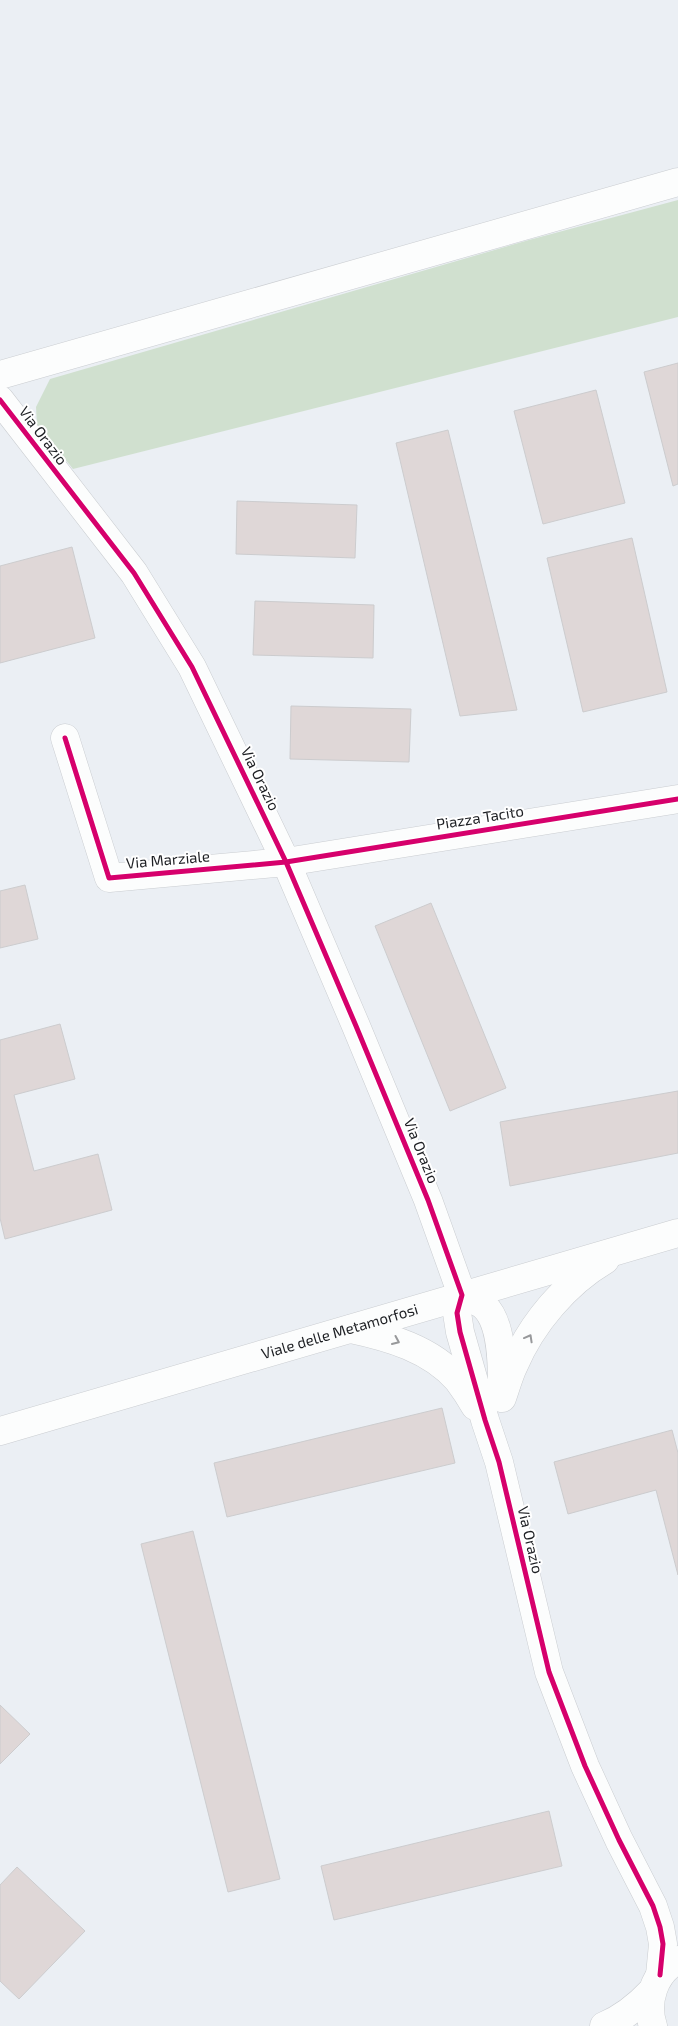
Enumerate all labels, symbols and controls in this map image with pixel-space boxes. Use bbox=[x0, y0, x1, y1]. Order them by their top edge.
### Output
street label: Via Orazio bbox=[16, 403, 72, 468]
street label: Via Orazio bbox=[238, 744, 284, 813]
street label: Piazza Tacito bbox=[435, 801, 525, 833]
street label: Via Marziale bbox=[125, 846, 211, 872]
street label: Via Orazio bbox=[401, 1115, 443, 1186]
street label: Viale delle Metamorfosi bbox=[259, 1299, 420, 1362]
one-way arrow bbox=[391, 1334, 400, 1345]
one-way arrow bbox=[523, 1334, 533, 1343]
street label: Via Orazio bbox=[514, 1504, 547, 1575]

